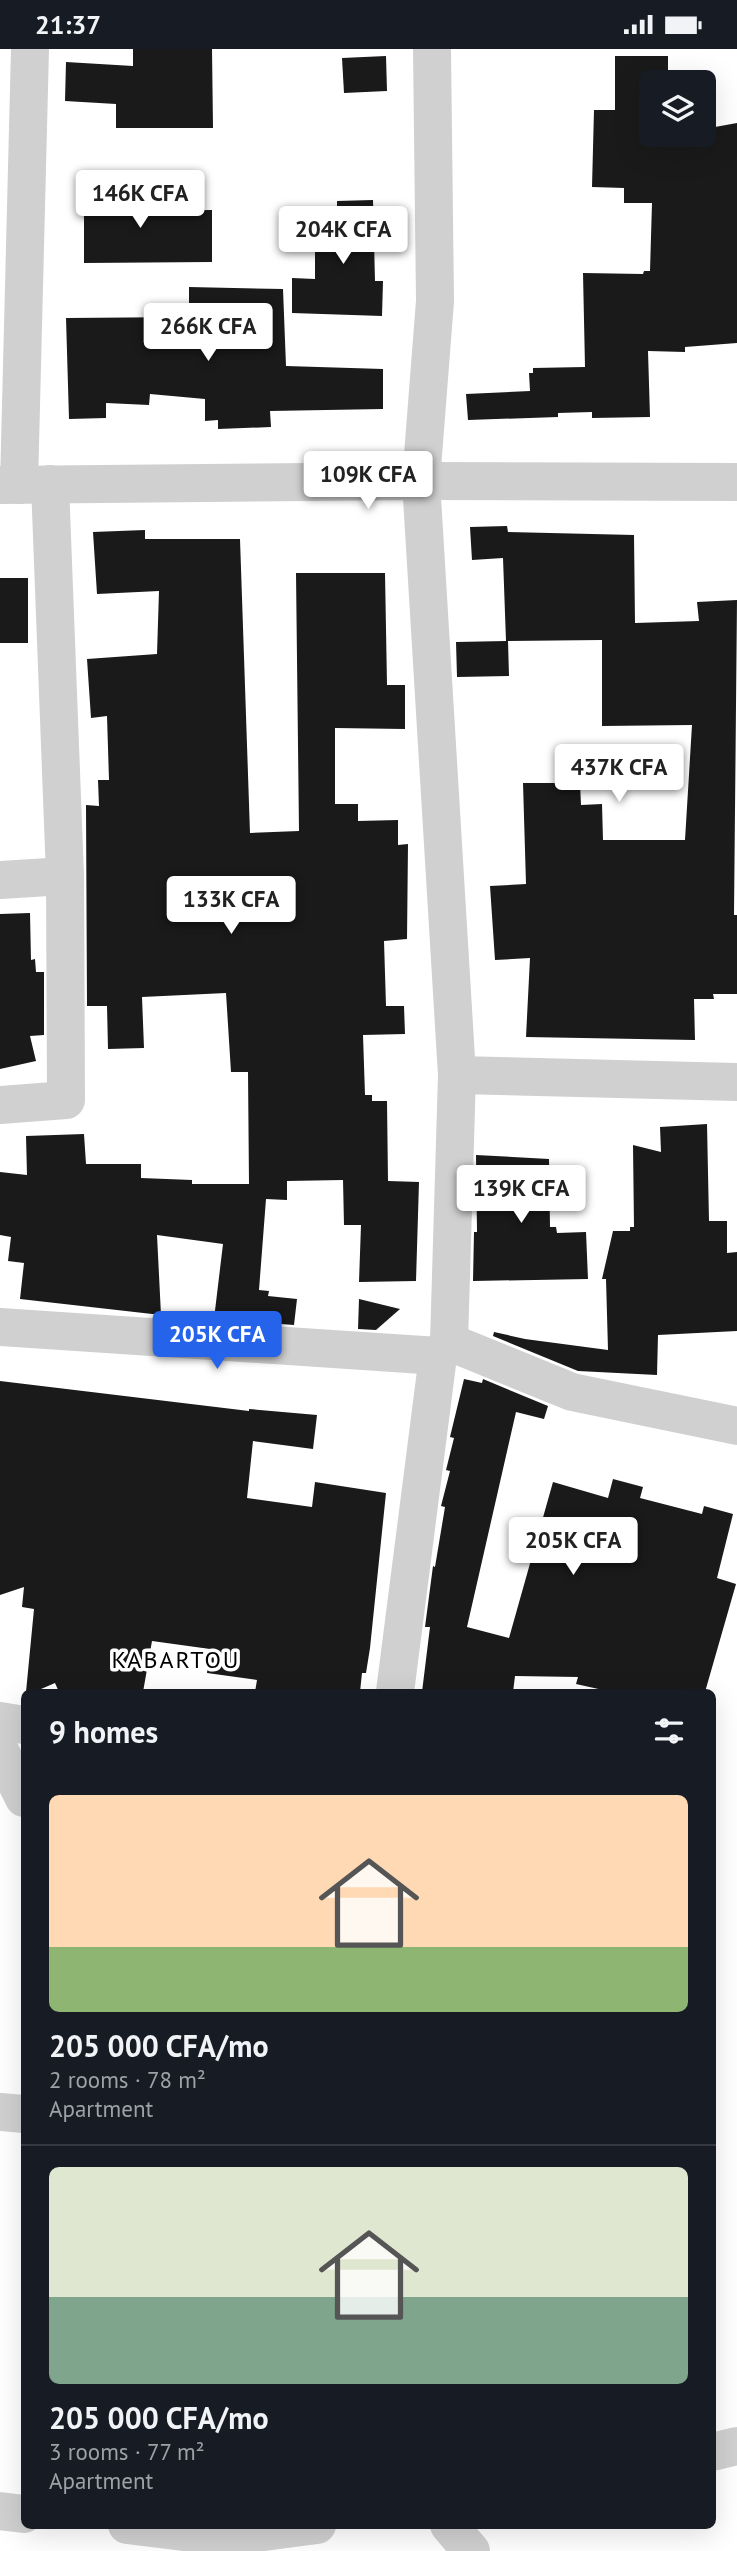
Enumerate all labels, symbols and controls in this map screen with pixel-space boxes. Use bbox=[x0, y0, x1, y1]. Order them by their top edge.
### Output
text: 21:37 bbox=[35, 8, 101, 41]
map controls bbox=[639, 70, 716, 147]
button: layers bbox=[639, 70, 716, 147]
pin: 146K CFA bbox=[68, 171, 212, 230]
text: 146K CFA bbox=[92, 178, 188, 207]
pin: 204K CFA bbox=[271, 207, 415, 266]
text: 204K CFA bbox=[295, 214, 391, 243]
pin: 266K CFA bbox=[136, 303, 280, 363]
text: 266K CFA bbox=[160, 311, 256, 340]
pin: 109K CFA bbox=[296, 451, 440, 511]
text: 109K CFA bbox=[320, 459, 416, 488]
pin: 437K CFA bbox=[547, 745, 691, 804]
text: 437K CFA bbox=[571, 752, 667, 781]
pin: 133K CFA bbox=[159, 877, 303, 936]
text: 133K CFA bbox=[183, 884, 279, 913]
pin: 139K CFA bbox=[449, 1165, 593, 1225]
text: 139K CFA bbox=[473, 1173, 569, 1202]
pin: 205K CFA bbox=[145, 1311, 289, 1371]
text: 205K CFA bbox=[169, 1319, 265, 1348]
pin: 205K CFA bbox=[501, 1517, 645, 1577]
text: 205K CFA bbox=[525, 1525, 621, 1554]
district label: KABARTOU bbox=[111, 1644, 241, 1675]
text: 9 homes bbox=[49, 1712, 158, 1751]
icon: filters bbox=[650, 1712, 688, 1750]
icon: home bbox=[306, 1840, 432, 1966]
text: 205 000 CFA/mo bbox=[49, 2026, 269, 2065]
text: 2 rooms · 78 m² bbox=[49, 2065, 206, 2094]
text: Apartment bbox=[49, 2094, 153, 2123]
icon: home bbox=[306, 2212, 432, 2338]
text: 205 000 CFA/mo bbox=[49, 2398, 269, 2437]
text: 3 rooms · 77 m² bbox=[49, 2437, 205, 2466]
text: Apartment bbox=[49, 2466, 153, 2495]

